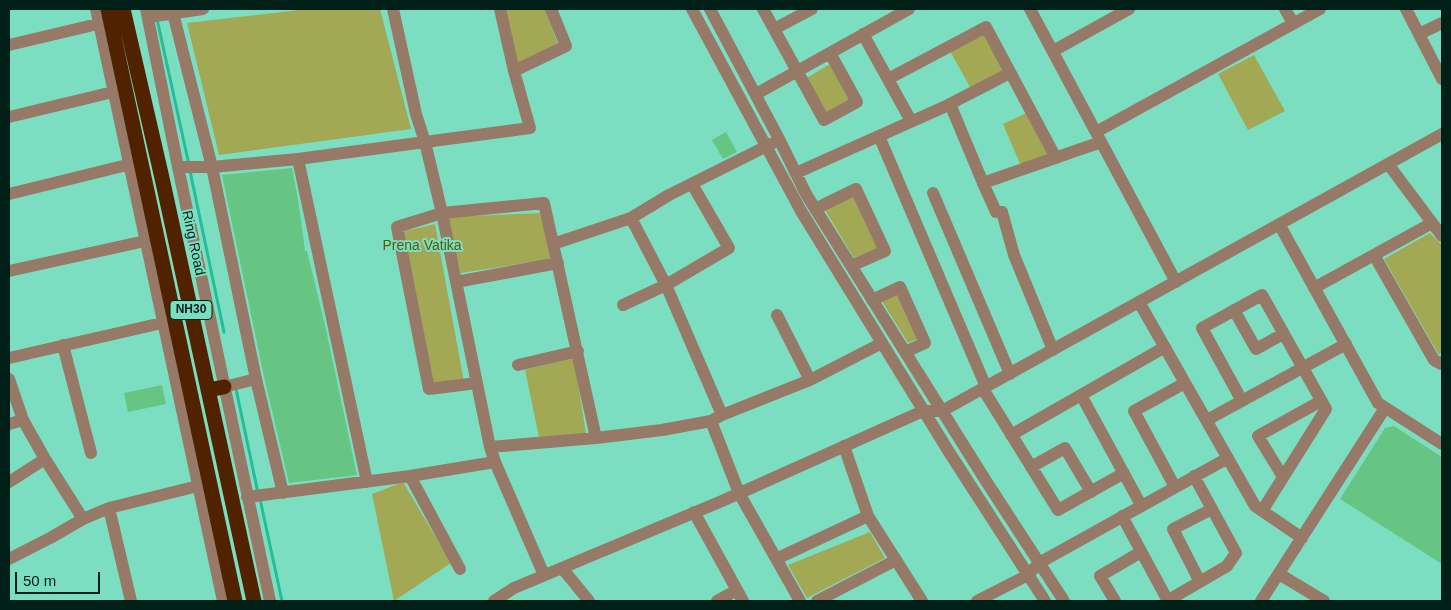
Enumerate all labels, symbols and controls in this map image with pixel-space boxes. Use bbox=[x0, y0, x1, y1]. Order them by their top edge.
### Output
street label: Ring Road bbox=[178, 209, 208, 277]
park label: Prena Vatika bbox=[382, 238, 462, 254]
road number: NH30 bbox=[170, 300, 212, 320]
scale bar bbox=[18, 562, 102, 594]
text: 50 m bbox=[23, 572, 56, 589]

